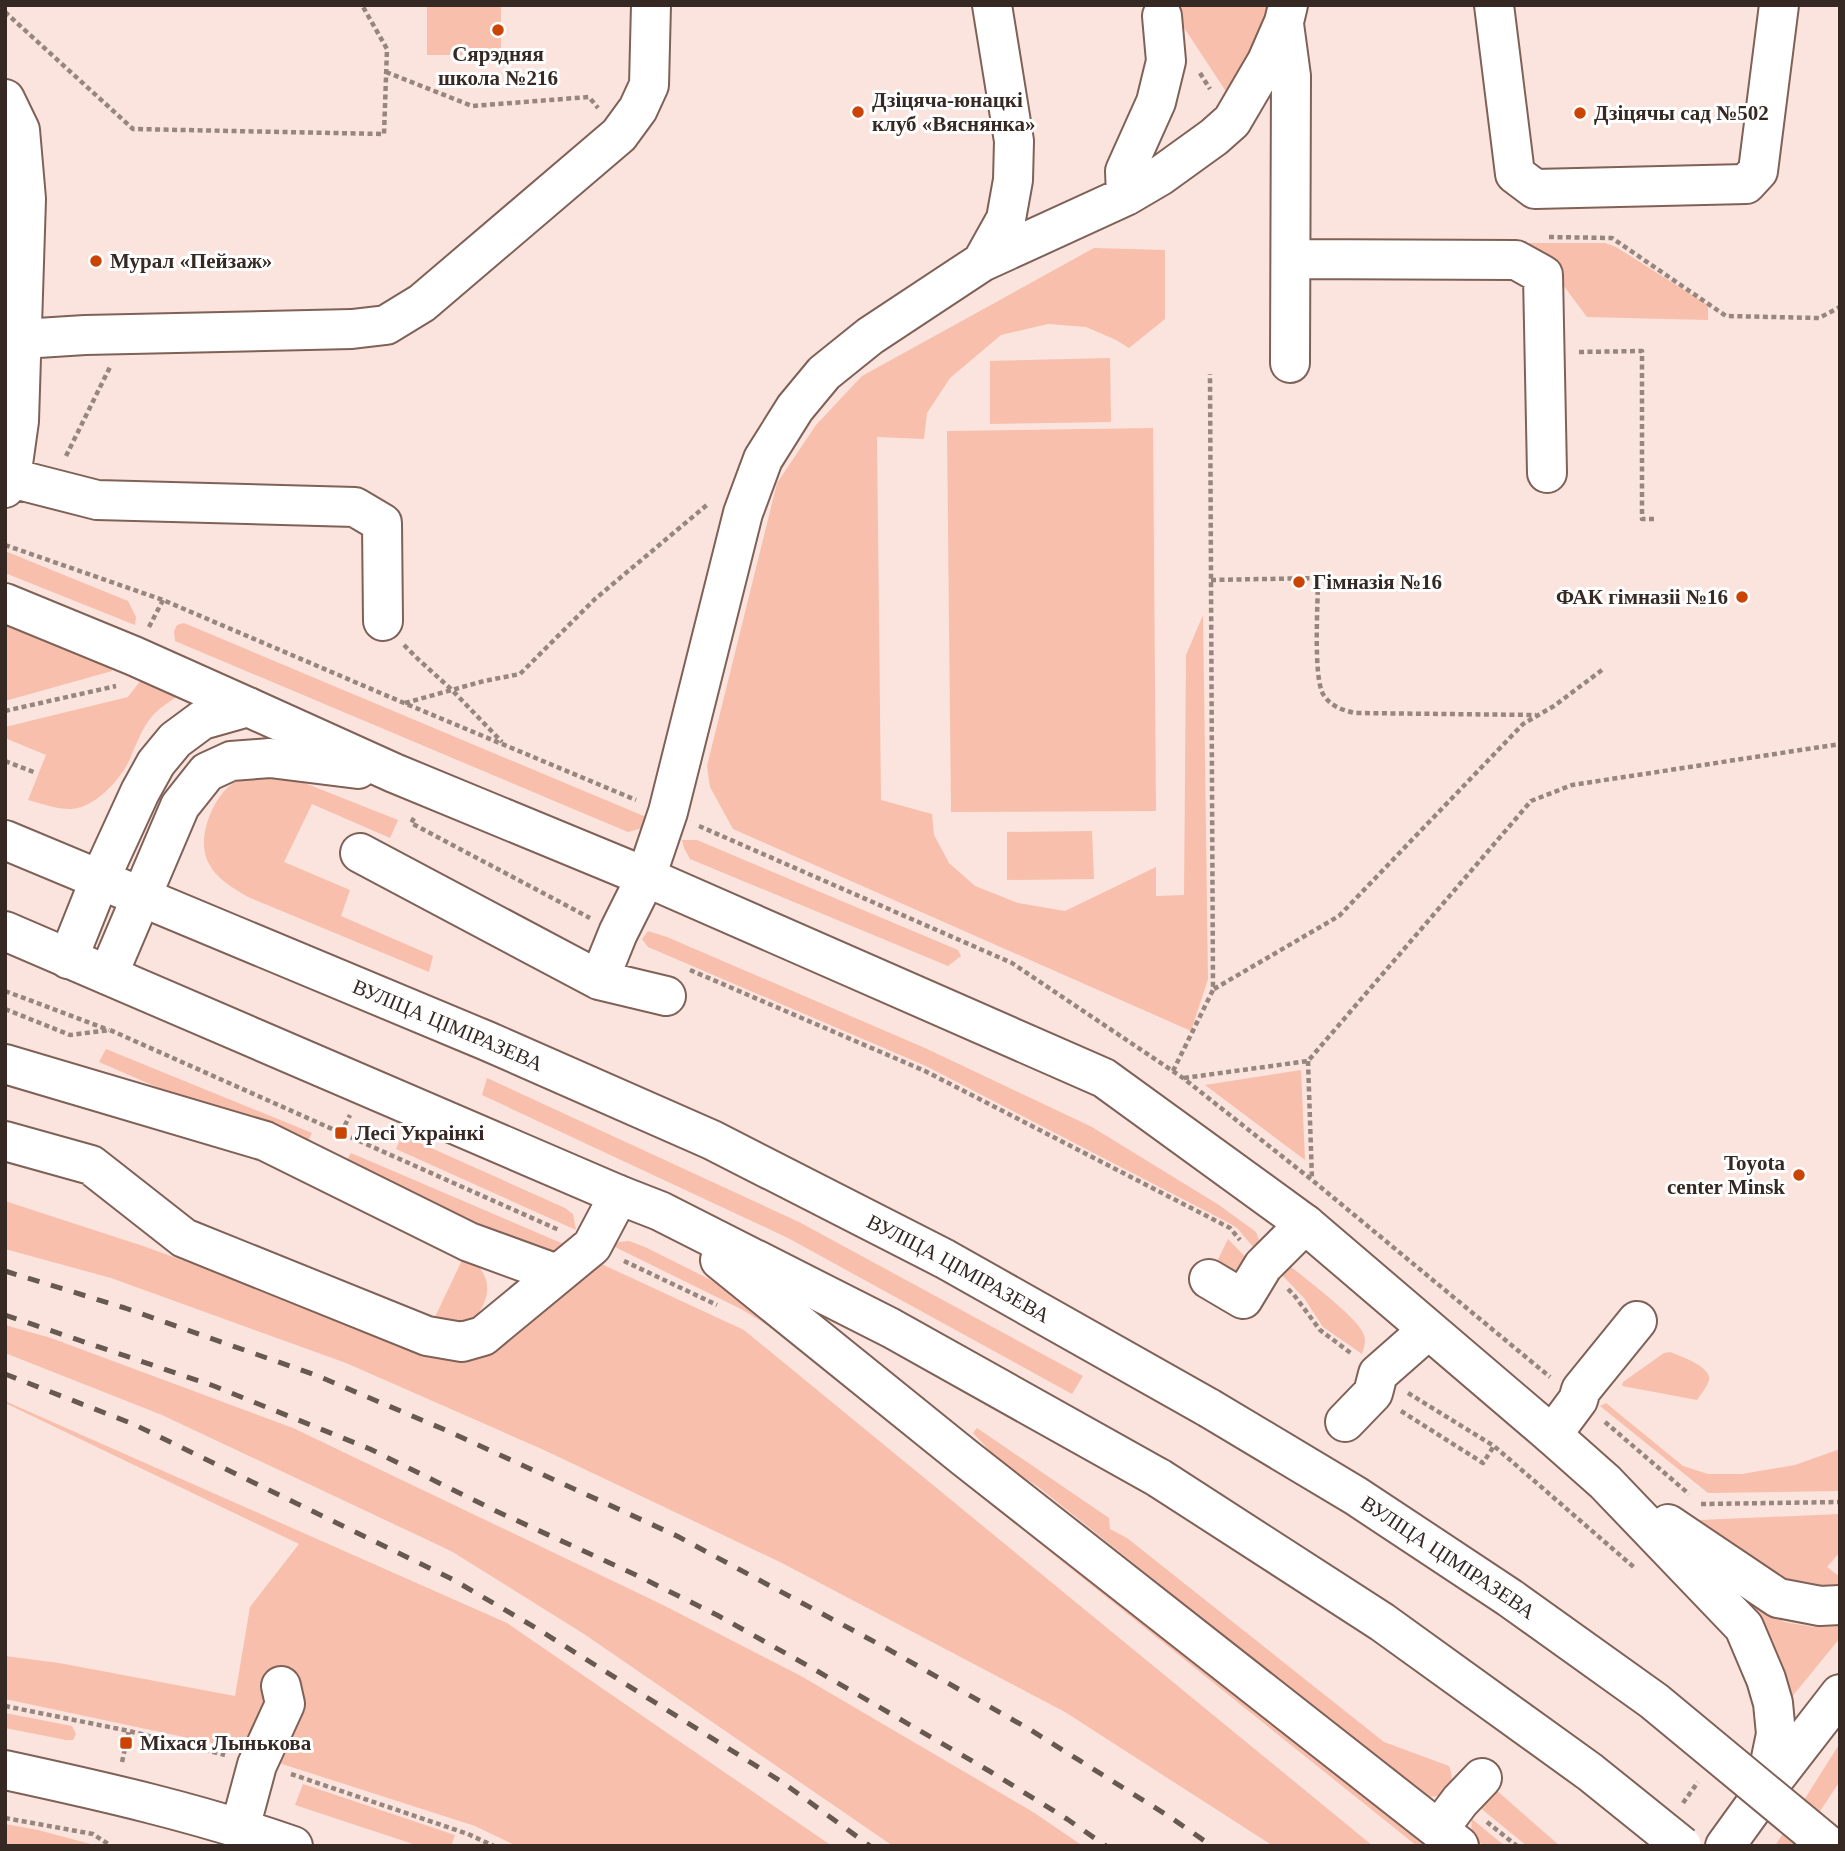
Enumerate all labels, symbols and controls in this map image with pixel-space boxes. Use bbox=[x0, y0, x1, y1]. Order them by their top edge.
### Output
marker: Сярэдняя школа №216 bbox=[490, 22, 506, 38]
place label: Сярэдняя школа №216 bbox=[438, 42, 558, 90]
place label: Дзіцяча-юнацкі клуб «Вяснянка» bbox=[872, 88, 1035, 136]
place label: Дзіцячы сад №502 bbox=[1594, 101, 1769, 125]
marker: Дзіцяча-юнацкі клуб «Вяснянка» bbox=[850, 104, 866, 120]
marker: Дзіцячы сад №502 bbox=[1572, 105, 1588, 121]
place label: Мурал «Пейзаж» bbox=[110, 249, 272, 273]
marker: Мурал «Пейзаж» bbox=[88, 253, 104, 269]
place label: Гімназія №16 bbox=[1313, 570, 1442, 594]
marker: Гімназія №16 bbox=[1291, 574, 1307, 590]
place label: ФАК гімназіі №16 bbox=[1556, 585, 1728, 609]
marker: ФАК гімназіі №16 bbox=[1734, 589, 1750, 605]
street label: ВУЛІЦА ЦІМІРАЗЕВА bbox=[349, 974, 547, 1076]
place label: Лесі Украінкі bbox=[355, 1121, 484, 1145]
marker: Лесі Украінкі bbox=[333, 1125, 349, 1141]
place label: Toyota center Minsk bbox=[1667, 1151, 1785, 1199]
marker: Toyota center Minsk bbox=[1791, 1167, 1807, 1183]
street label: ВУЛІЦА ЦІМІРАЗЕВА bbox=[863, 1209, 1055, 1328]
street label: ВУЛІЦА ЦІМІРАЗЕВА bbox=[1356, 1491, 1541, 1625]
place label: Міхася Лынькова bbox=[140, 1731, 312, 1755]
marker: Міхася Лынькова bbox=[118, 1735, 134, 1751]

